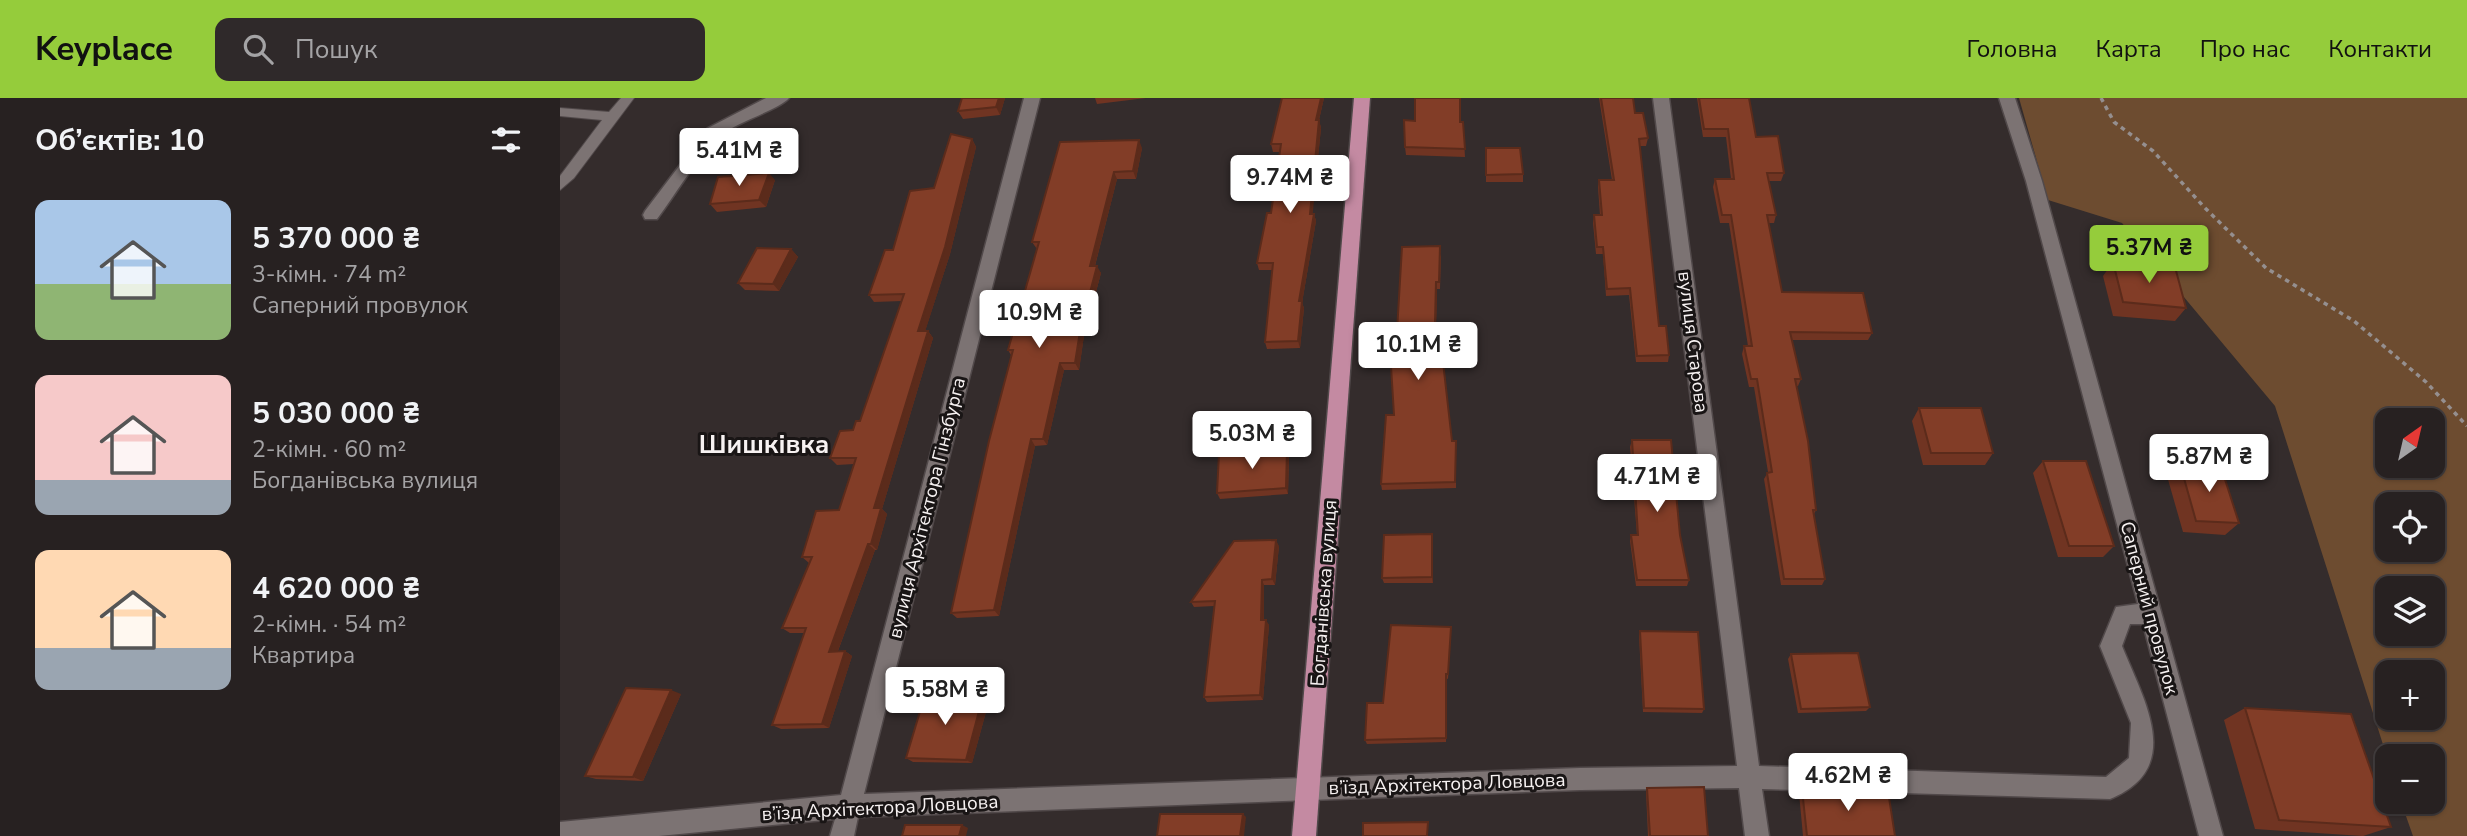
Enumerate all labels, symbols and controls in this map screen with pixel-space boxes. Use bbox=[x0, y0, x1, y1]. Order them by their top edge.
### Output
search box bbox=[215, 18, 705, 81]
text: Keyplace bbox=[35, 27, 173, 72]
icon: search bbox=[239, 30, 277, 68]
text: Пошук bbox=[295, 32, 377, 67]
text: Головна bbox=[1967, 33, 2058, 65]
text: Карта bbox=[2096, 33, 2162, 65]
text: Про нас bbox=[2200, 33, 2290, 65]
text: Контакти bbox=[2328, 33, 2432, 65]
text: Об’єктів: 10 bbox=[35, 120, 205, 161]
icon: filters bbox=[487, 121, 525, 159]
pin: 5.41M ₴ bbox=[674, 129, 804, 188]
text: 5.41M ₴ bbox=[695, 135, 783, 166]
pin: 9.74M ₴ bbox=[1225, 156, 1355, 215]
text: 9.74M ₴ bbox=[1246, 162, 1334, 193]
text: 5 370 000 ₴ bbox=[252, 218, 420, 259]
pin: 5.37M ₴ bbox=[2084, 226, 2214, 285]
icon: home bbox=[91, 228, 175, 312]
text: 5.37M ₴ bbox=[2105, 232, 2193, 263]
text: 3-кімн. · 74 m² bbox=[252, 259, 406, 290]
street label: вулиця Старова bbox=[1671, 270, 1715, 414]
text: Саперний провулок bbox=[252, 290, 468, 321]
pin: 10.9M ₴ bbox=[974, 290, 1104, 350]
text: 10.9M ₴ bbox=[995, 297, 1083, 328]
pin: 10.1M ₴ bbox=[1353, 322, 1483, 382]
text: 10.1M ₴ bbox=[1374, 329, 1462, 360]
street label: вулиця Архітектора Гінзбурга bbox=[882, 375, 972, 641]
text: 5 030 000 ₴ bbox=[252, 393, 420, 434]
icon: home bbox=[91, 403, 175, 487]
north arrow bbox=[2375, 408, 2445, 478]
map controls bbox=[2375, 408, 2445, 814]
pin: 5.03M ₴ bbox=[1187, 412, 1317, 471]
text: 5.03M ₴ bbox=[1208, 418, 1296, 449]
district label: Шишківка bbox=[699, 427, 829, 462]
text: 2-кімн. · 60 m² bbox=[252, 434, 406, 465]
pin: 5.87M ₴ bbox=[2144, 434, 2274, 494]
text: 5.87M ₴ bbox=[2165, 441, 2253, 472]
pin: 4.71M ₴ bbox=[1592, 454, 1722, 514]
text: 4.71M ₴ bbox=[1613, 461, 1701, 492]
text: Богданівська вулиця bbox=[252, 465, 478, 496]
button: locate bbox=[2375, 492, 2445, 562]
street label: Богданівська вулиця bbox=[1305, 499, 1343, 687]
street label: Саперний провулок bbox=[2113, 519, 2185, 697]
text: 4 620 000 ₴ bbox=[252, 568, 420, 609]
button: layers bbox=[2375, 576, 2445, 646]
icon: home bbox=[91, 578, 175, 662]
text: 2-кімн. · 54 m² bbox=[252, 609, 406, 640]
text: Квартира bbox=[252, 640, 355, 671]
button: + bbox=[2375, 660, 2445, 730]
pin: 5.58M ₴ bbox=[880, 668, 1010, 727]
text: 5.58M ₴ bbox=[901, 674, 989, 705]
button: − bbox=[2375, 744, 2445, 814]
pin: 4.62M ₴ bbox=[1783, 754, 1913, 813]
text: 4.62M ₴ bbox=[1804, 760, 1892, 791]
street label: в’їзд Архітектора Ловцова bbox=[1328, 767, 1566, 801]
street label: в’їзд Архітектора Ловцова bbox=[761, 789, 999, 827]

